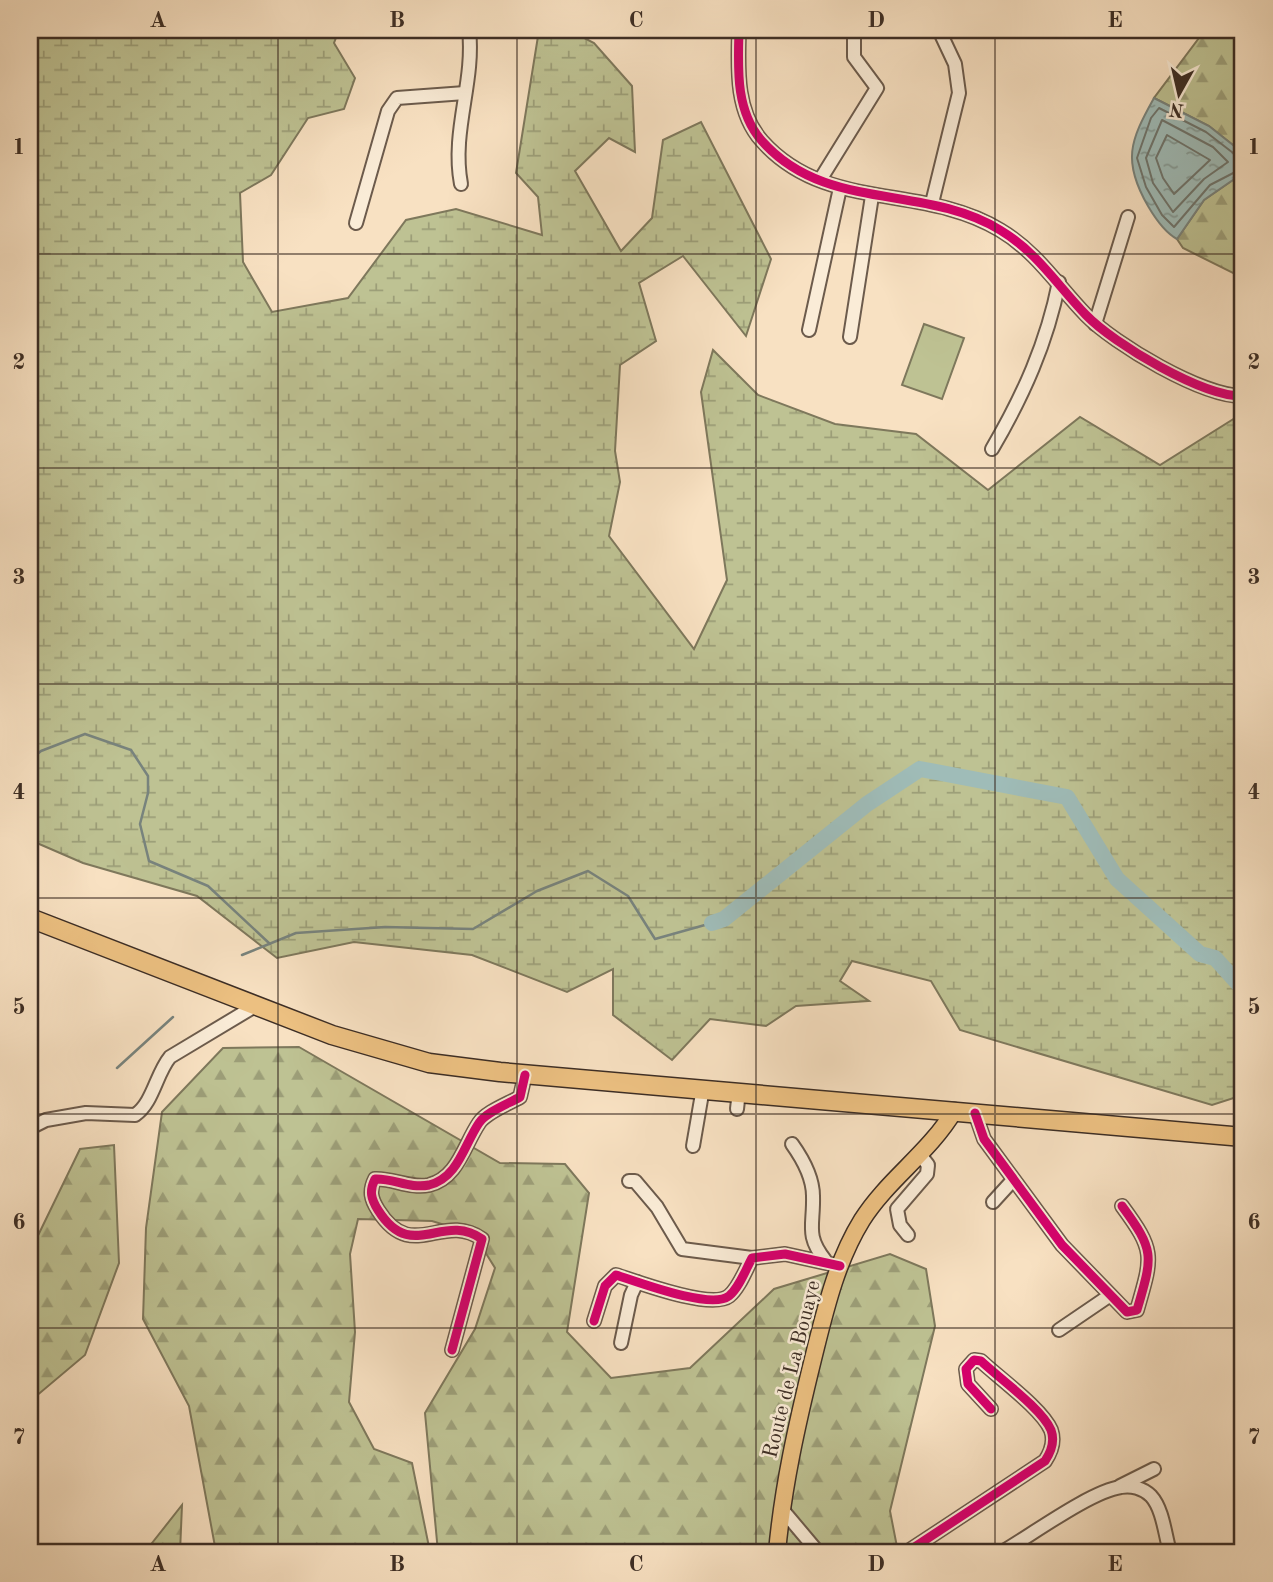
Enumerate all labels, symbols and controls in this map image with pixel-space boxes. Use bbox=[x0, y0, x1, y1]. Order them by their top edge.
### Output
text: A bbox=[149, 9, 167, 32]
text: B bbox=[389, 9, 405, 32]
text: C bbox=[628, 9, 644, 32]
text: D bbox=[867, 9, 885, 32]
text: E bbox=[1107, 9, 1123, 32]
north arrow bbox=[1144, 60, 1214, 130]
text: N bbox=[1168, 98, 1185, 119]
text: 1 bbox=[12, 136, 26, 159]
text: 1 bbox=[1247, 136, 1261, 159]
text: 2 bbox=[12, 351, 26, 374]
text: 2 bbox=[1247, 351, 1261, 374]
text: 3 bbox=[12, 566, 26, 589]
text: 3 bbox=[1247, 566, 1261, 589]
text: 4 bbox=[12, 781, 26, 804]
text: 4 bbox=[1247, 781, 1261, 804]
text: 5 bbox=[12, 996, 26, 1019]
text: 5 bbox=[1247, 996, 1261, 1019]
text: 6 bbox=[12, 1211, 26, 1234]
text: 6 bbox=[1247, 1211, 1261, 1234]
street label: Route de La Bouaye bbox=[760, 1278, 825, 1460]
text: 7 bbox=[12, 1426, 26, 1449]
text: 7 bbox=[1247, 1426, 1261, 1449]
text: A bbox=[149, 1553, 167, 1576]
text: B bbox=[389, 1553, 405, 1576]
text: C bbox=[628, 1553, 644, 1576]
text: D bbox=[867, 1553, 885, 1576]
text: E bbox=[1107, 1553, 1123, 1576]

